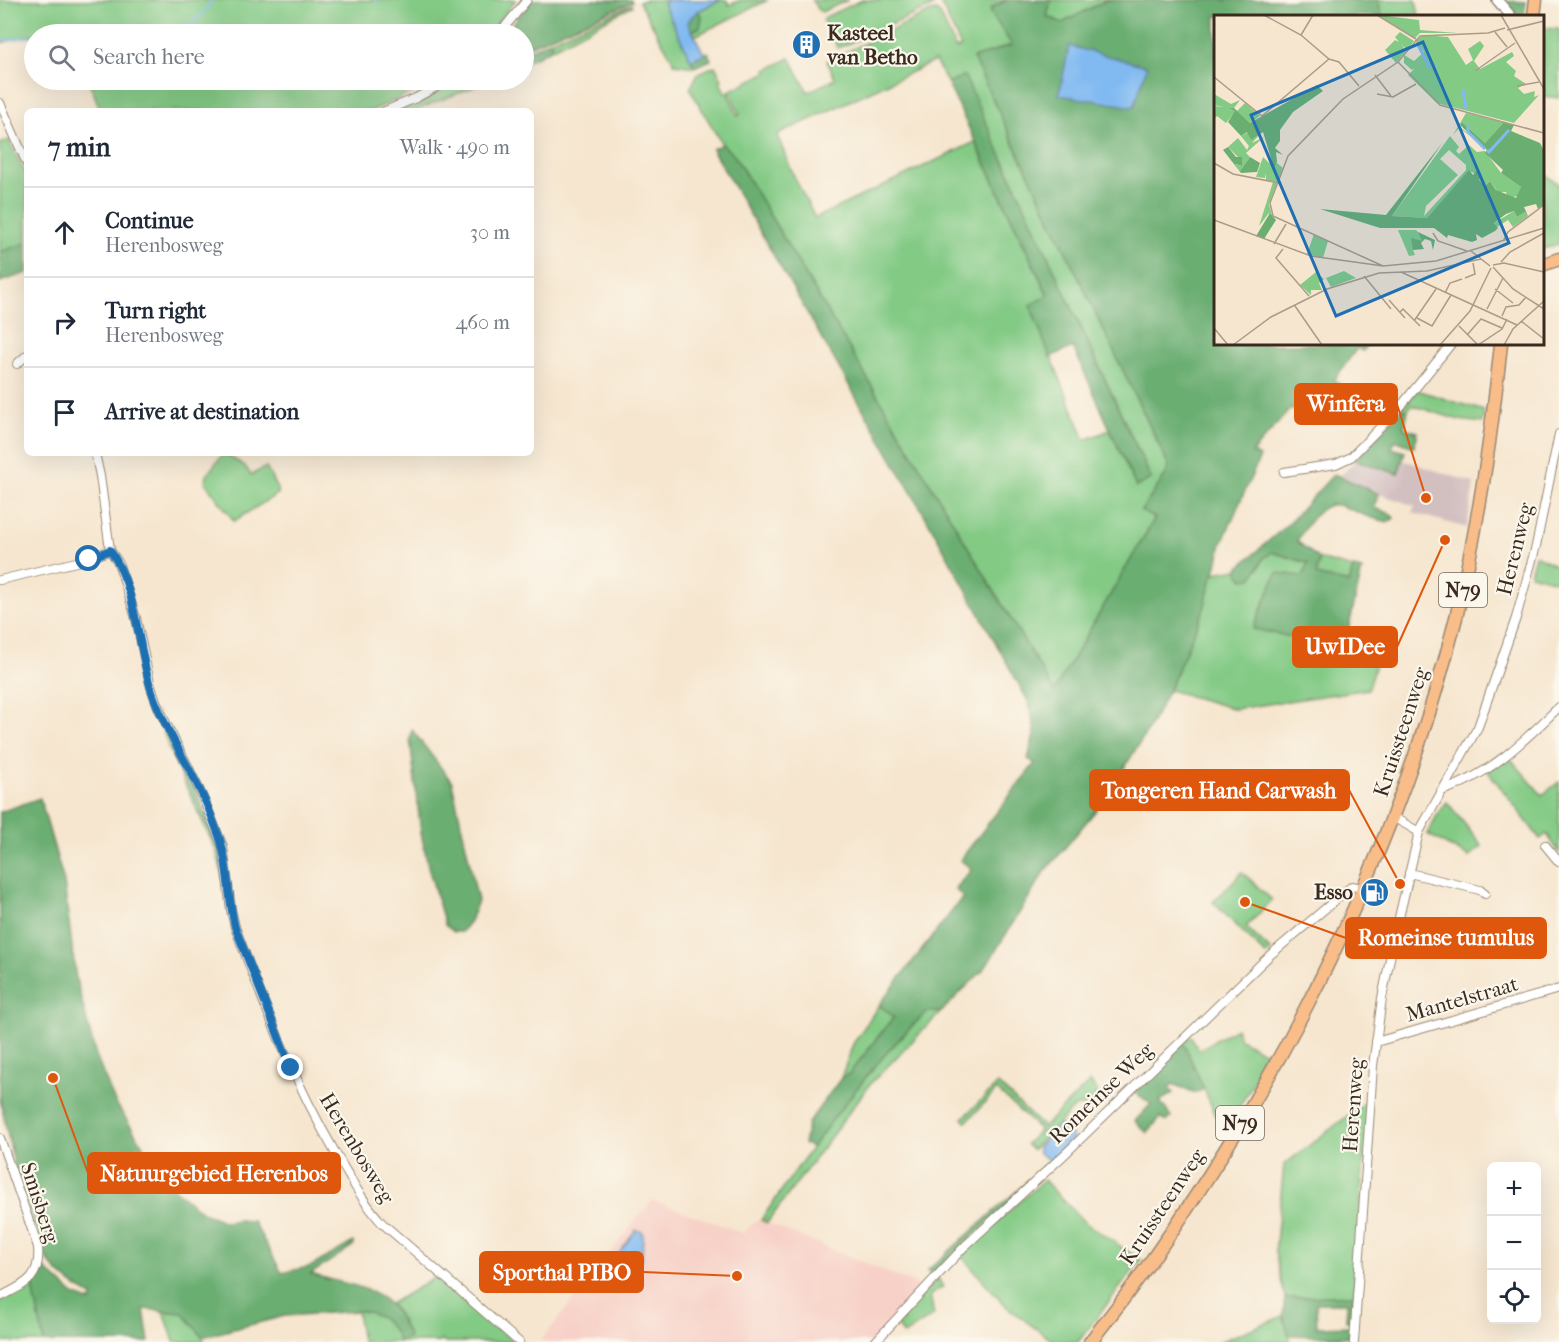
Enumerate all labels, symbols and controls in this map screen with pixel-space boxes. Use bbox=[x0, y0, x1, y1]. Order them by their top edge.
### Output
inset map bbox=[1214, 15, 1544, 345]
place label: Kasteel van Betho bbox=[826, 21, 918, 69]
search box bbox=[24, 24, 534, 90]
building icon: Kasteel van Betho bbox=[790, 29, 822, 61]
icon: search bbox=[45, 41, 78, 74]
text: Search here bbox=[93, 44, 205, 70]
text: 7 min bbox=[48, 132, 111, 163]
text: Walk · 490 m bbox=[400, 136, 510, 159]
text: Continue bbox=[105, 208, 194, 234]
icon: ahead bbox=[48, 216, 81, 249]
text: 30 m bbox=[470, 221, 510, 244]
text: Herenbosweg bbox=[105, 234, 223, 257]
text: Turn right bbox=[105, 298, 206, 324]
icon: right bbox=[48, 306, 81, 339]
text: 460 m bbox=[455, 311, 510, 334]
text: Herenbosweg bbox=[105, 324, 223, 347]
callout: Winfera bbox=[1295, 384, 1397, 424]
text: Winfera bbox=[1306, 391, 1386, 417]
icon: arrive bbox=[48, 396, 81, 429]
text: Arrive at destination bbox=[105, 399, 299, 425]
street label: Herenweg bbox=[1492, 499, 1538, 598]
route start bbox=[75, 545, 101, 571]
road number: N79 bbox=[1439, 573, 1487, 607]
callout: UwIDee bbox=[1293, 627, 1397, 667]
text: UwIDee bbox=[1304, 634, 1385, 660]
street label: Kruissteenweg bbox=[1369, 663, 1433, 800]
callout: Tongeren Hand Carwash bbox=[1090, 770, 1349, 810]
text: Tongeren Hand Carwash bbox=[1101, 778, 1337, 804]
fuel station icon: Esso bbox=[1358, 876, 1390, 908]
place label: Esso bbox=[1314, 880, 1353, 904]
callout: Romeinse tumulus bbox=[1346, 918, 1546, 958]
text: Romeinse tumulus bbox=[1358, 925, 1534, 951]
street label: Mantelstraat bbox=[1403, 971, 1521, 1026]
street label: Romeinse Weg bbox=[1044, 1037, 1158, 1149]
route end bbox=[277, 1054, 303, 1080]
street label: Herenweg bbox=[1338, 1056, 1368, 1153]
street label: Herenbosweg bbox=[315, 1089, 400, 1208]
road number: N79 bbox=[1216, 1106, 1264, 1140]
street label: Kruissteenweg bbox=[1114, 1144, 1210, 1270]
callout: Natuurgebied Herenbos bbox=[88, 1153, 340, 1193]
street label: Smisberg bbox=[16, 1159, 65, 1247]
text: Natuurgebied Herenbos bbox=[100, 1161, 328, 1187]
map controls bbox=[1487, 1162, 1541, 1324]
button: + bbox=[1487, 1162, 1541, 1216]
button: − bbox=[1487, 1216, 1541, 1270]
callout: Sporthal PIBO bbox=[480, 1252, 643, 1292]
text: Sporthal PIBO bbox=[493, 1260, 631, 1286]
button: locate bbox=[1487, 1270, 1541, 1324]

